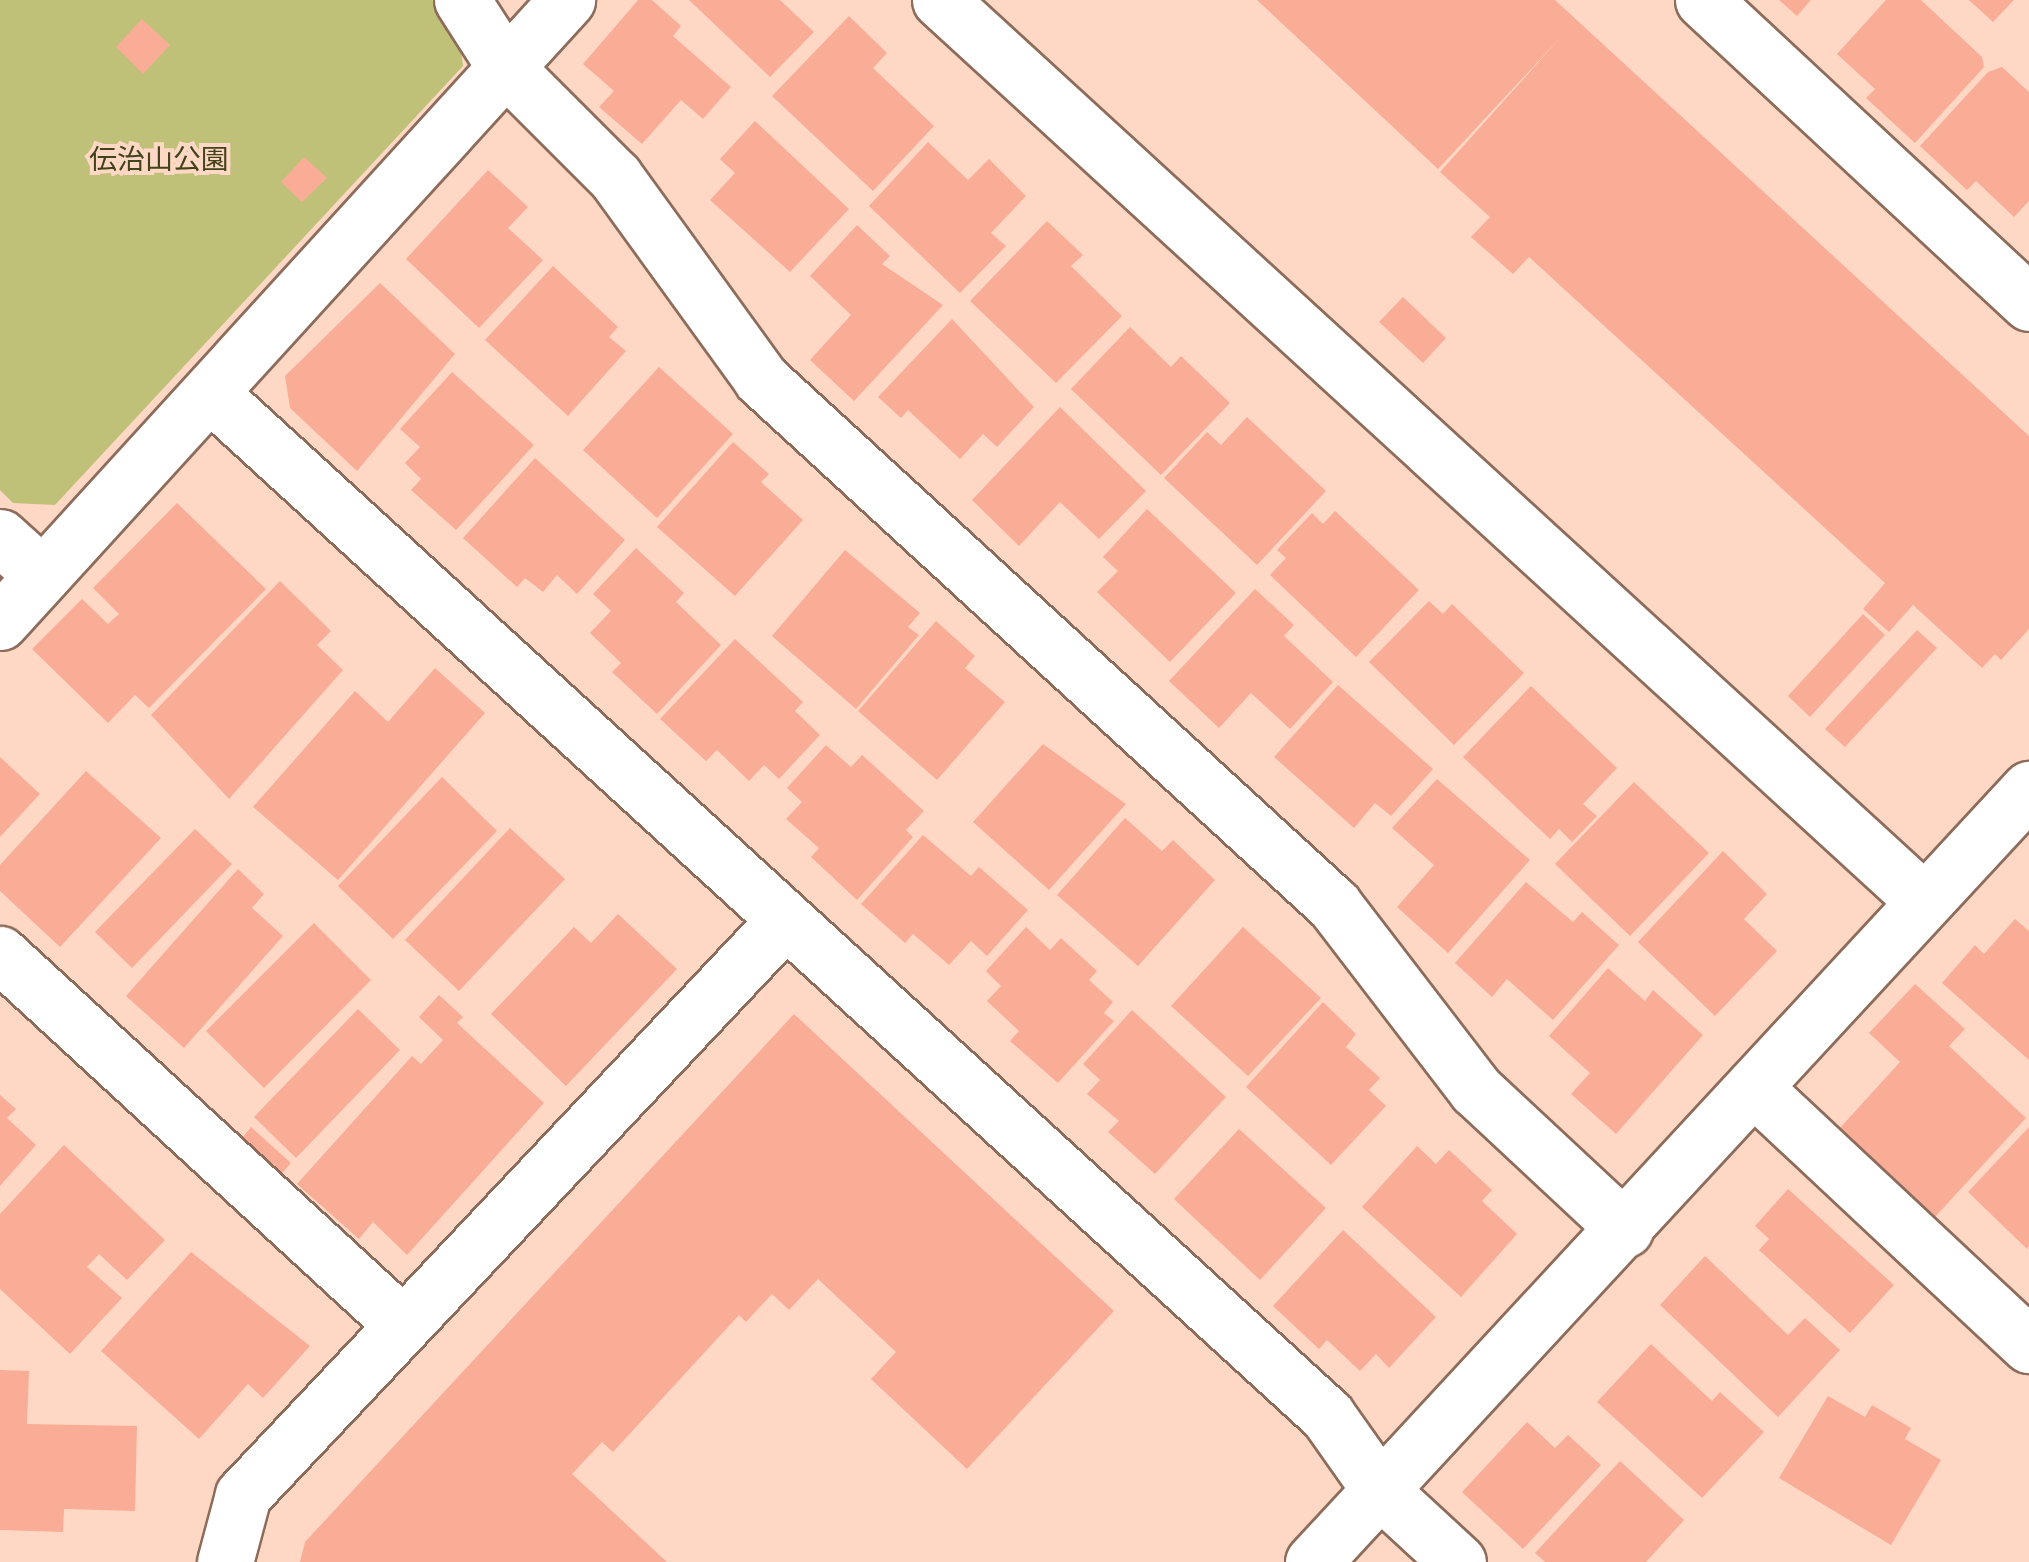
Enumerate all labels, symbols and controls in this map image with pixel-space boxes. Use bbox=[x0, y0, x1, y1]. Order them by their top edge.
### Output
park label: 伝治山公園 bbox=[89, 142, 229, 176]

